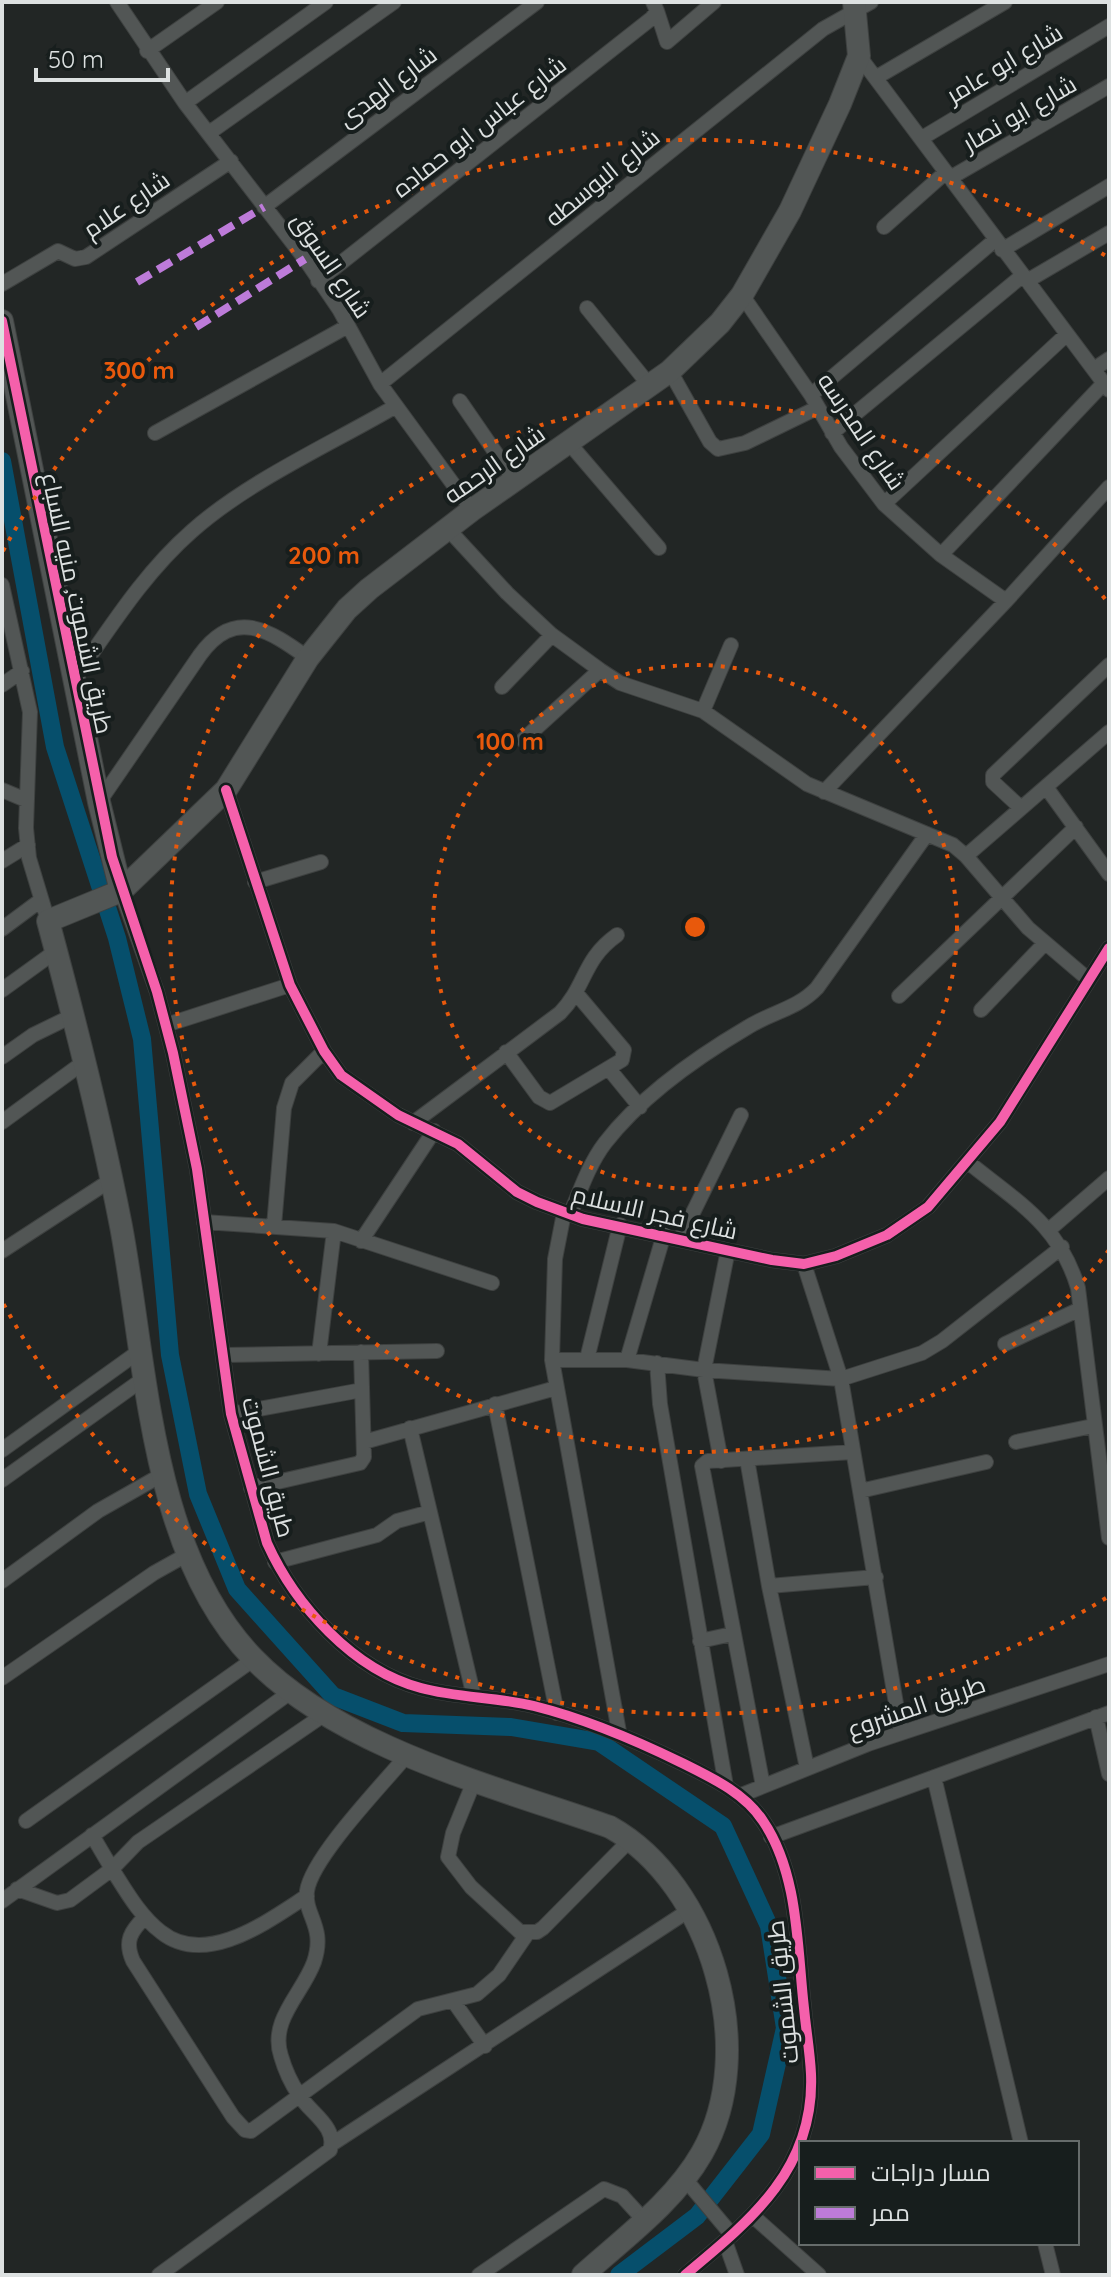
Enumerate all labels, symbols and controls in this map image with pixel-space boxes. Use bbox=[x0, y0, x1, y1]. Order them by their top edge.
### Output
street label: شارع ابو عامر bbox=[939, 17, 1069, 112]
scale bar bbox=[36, 32, 168, 82]
street label: شارع الهدى bbox=[332, 39, 444, 135]
text: 50 m bbox=[48, 44, 104, 74]
street label: شارع عباس ابو حماده bbox=[386, 49, 573, 205]
street label: شارع ابو نصار bbox=[955, 68, 1082, 160]
street label: شارع البوسطه bbox=[539, 122, 667, 234]
street label: شارع علام bbox=[77, 164, 176, 246]
street label: شارع السوق bbox=[284, 206, 378, 325]
text: 300 m bbox=[103, 355, 175, 385]
street label: شارع المدرسه bbox=[810, 367, 912, 497]
street label: شارع الرحمه bbox=[438, 418, 552, 511]
street label: طريق الشموت, منيه السباع bbox=[34, 470, 120, 737]
text: 200 m bbox=[288, 540, 360, 570]
text: 100 m bbox=[476, 726, 544, 756]
centre of rings bbox=[681, 913, 709, 941]
street label: شارع فجر الاسلام bbox=[569, 1178, 741, 1248]
street label: طريق الشموت bbox=[235, 1394, 302, 1541]
street label: طريق المشروع bbox=[843, 1668, 990, 1746]
street label: طريق الشموت bbox=[760, 1919, 805, 2065]
legend bbox=[799, 2141, 1079, 2245]
text: مسار دراجات bbox=[871, 2157, 991, 2187]
text: ممر bbox=[869, 2197, 910, 2227]

